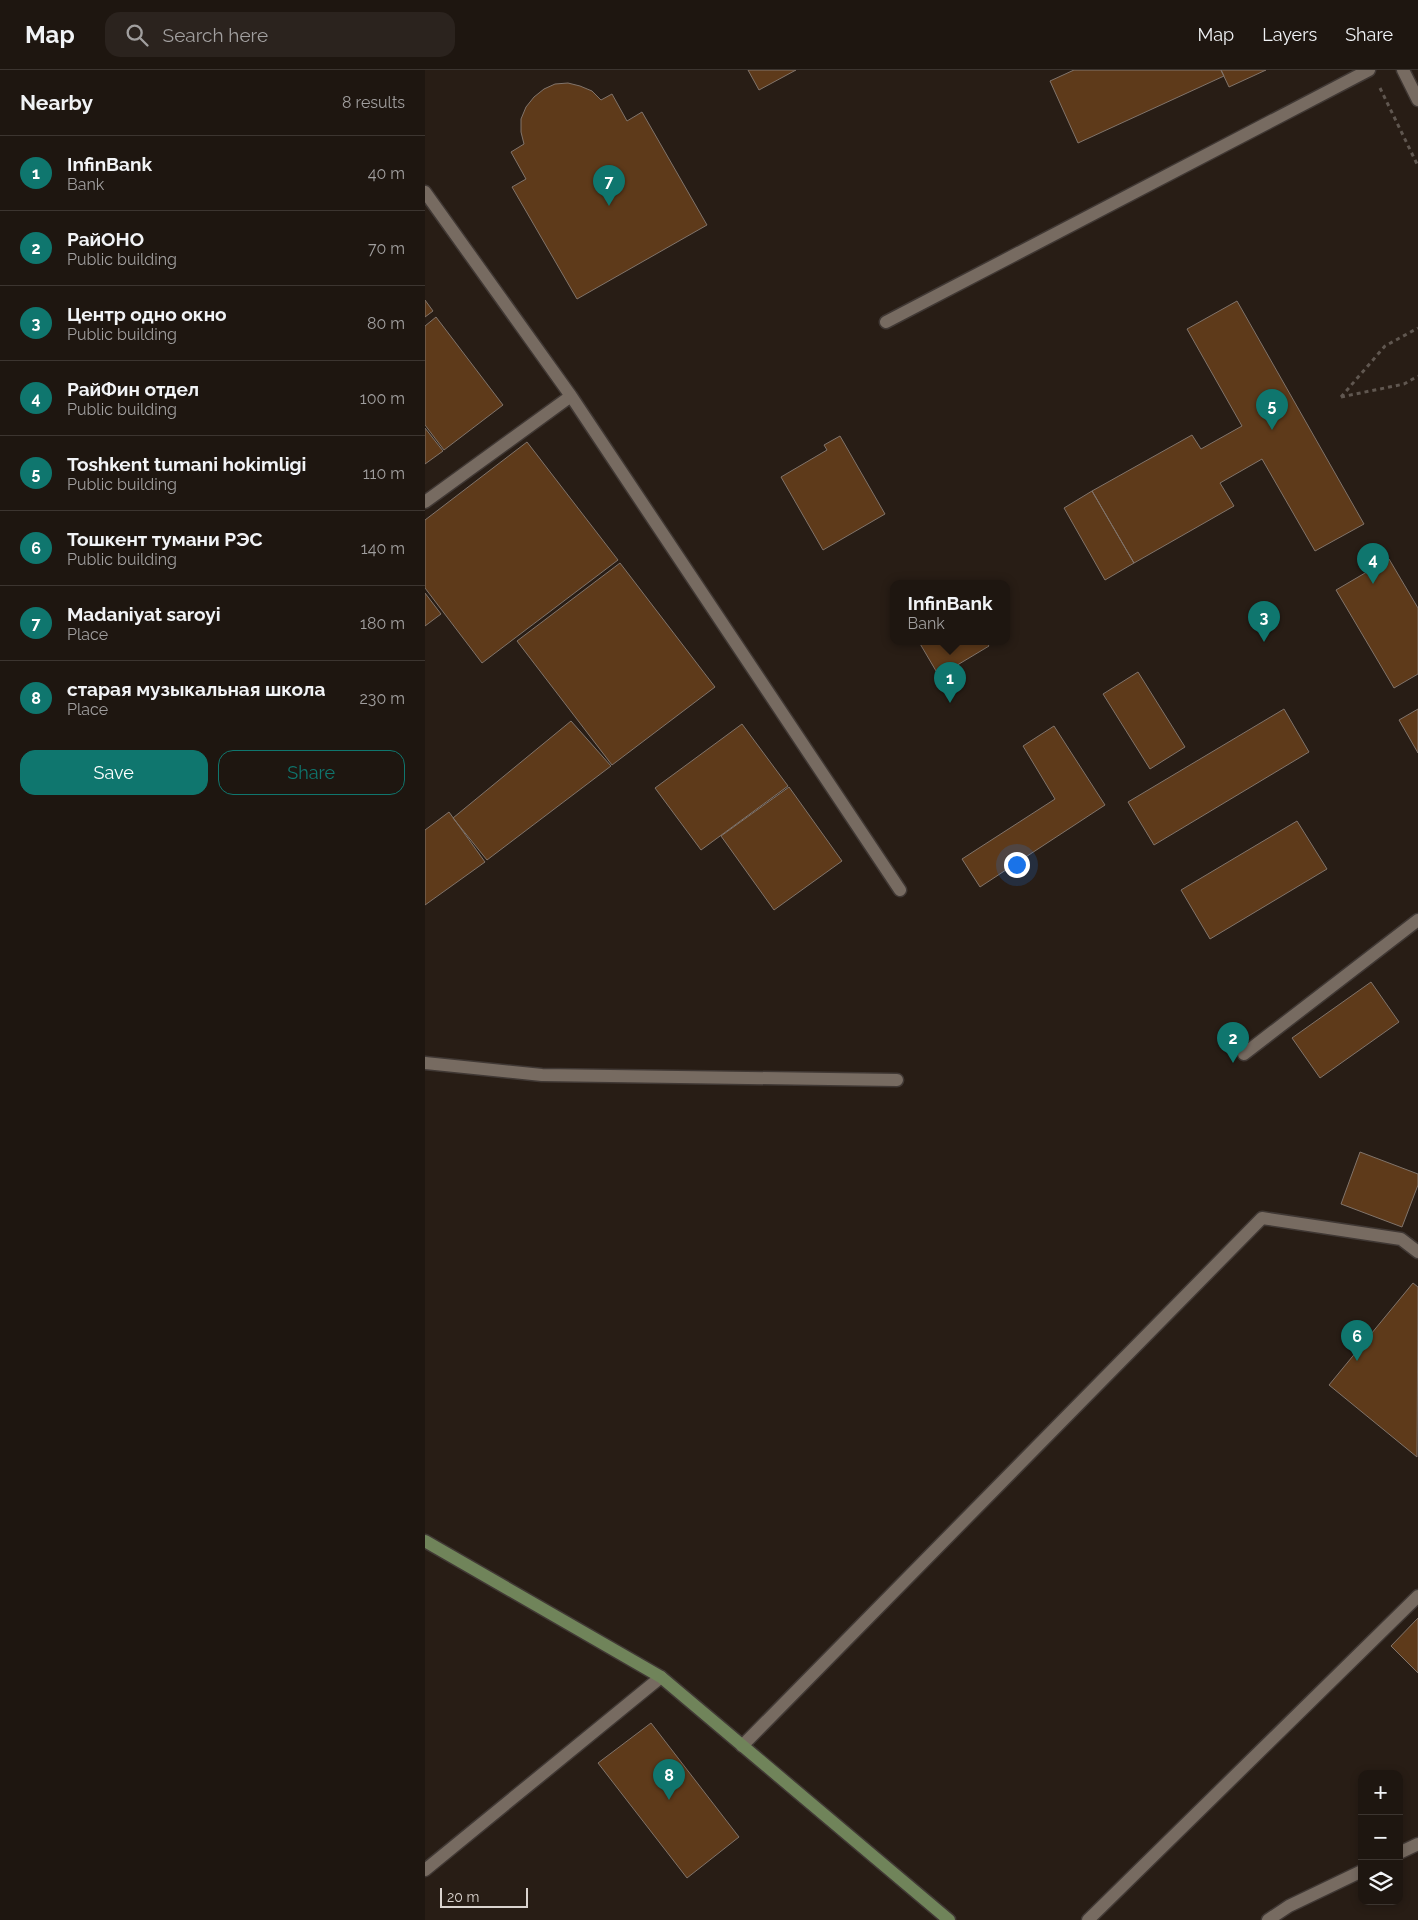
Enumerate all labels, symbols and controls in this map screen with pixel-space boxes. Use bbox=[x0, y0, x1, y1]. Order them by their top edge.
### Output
search box bbox=[105, 12, 455, 57]
text: Map bbox=[25, 20, 75, 49]
icon: search bbox=[123, 21, 151, 49]
text: Search here bbox=[163, 24, 268, 46]
text: Map bbox=[1198, 24, 1234, 45]
text: Layers bbox=[1262, 24, 1317, 45]
text: Share bbox=[1345, 24, 1393, 45]
text: Nearby bbox=[20, 90, 93, 115]
text: 8 results bbox=[342, 93, 405, 112]
text: InfinBank bbox=[67, 153, 152, 175]
text: 1 bbox=[32, 164, 40, 183]
text: 40 m bbox=[368, 164, 405, 183]
pin: 7 bbox=[593, 165, 625, 206]
text: Bank bbox=[67, 175, 104, 194]
text: РайОНО bbox=[67, 228, 144, 250]
text: 2 bbox=[31, 239, 41, 258]
text: 70 m bbox=[368, 239, 405, 258]
text: Public building bbox=[67, 250, 177, 269]
text: Центр одно окно bbox=[67, 303, 227, 325]
text: 3 bbox=[32, 314, 40, 333]
text: 80 m bbox=[367, 314, 405, 333]
text: Public building bbox=[67, 325, 177, 344]
text: РайФин отдел bbox=[67, 378, 199, 400]
text: 4 bbox=[31, 389, 41, 408]
text: 100 m bbox=[360, 389, 405, 408]
pin: 5 bbox=[1256, 389, 1288, 430]
text: Public building bbox=[67, 400, 177, 419]
text: Toshkent tumani hokimligi bbox=[67, 453, 306, 475]
text: 5 bbox=[32, 464, 40, 483]
text: 110 m bbox=[363, 464, 405, 483]
text: Public building bbox=[67, 475, 177, 494]
text: Тошкент тумани РЭС bbox=[67, 528, 263, 550]
text: 6 bbox=[31, 539, 41, 558]
text: 140 m bbox=[361, 539, 405, 558]
pin: 4 bbox=[1357, 543, 1389, 584]
text: Public building bbox=[67, 550, 177, 569]
popup bbox=[890, 580, 1010, 645]
text: InfinBank bbox=[908, 592, 993, 614]
pin: 3 bbox=[1248, 601, 1280, 642]
text: Madaniyat saroyi bbox=[67, 603, 221, 625]
text: 7 bbox=[32, 614, 40, 633]
text: 180 m bbox=[360, 614, 405, 633]
text: Bank bbox=[908, 614, 945, 633]
text: Place bbox=[67, 625, 108, 644]
pin: 1 bbox=[934, 662, 966, 703]
text: старая музыкальная школа bbox=[67, 678, 325, 700]
text: 8 bbox=[31, 689, 41, 708]
text: 230 m bbox=[360, 689, 405, 708]
text: Place bbox=[67, 700, 108, 719]
button: Save bbox=[20, 750, 208, 795]
button: Share bbox=[218, 750, 405, 795]
your location bbox=[1004, 852, 1030, 878]
pin: 2 bbox=[1217, 1022, 1249, 1063]
pin: 6 bbox=[1341, 1320, 1373, 1361]
pin: 8 bbox=[653, 1759, 685, 1800]
map controls bbox=[1358, 1770, 1403, 1905]
button: + bbox=[1358, 1770, 1403, 1815]
button: − bbox=[1358, 1815, 1403, 1860]
button: layers bbox=[1358, 1860, 1403, 1905]
scale bar bbox=[440, 1885, 527, 1908]
text: 20 m bbox=[447, 1889, 479, 1905]

